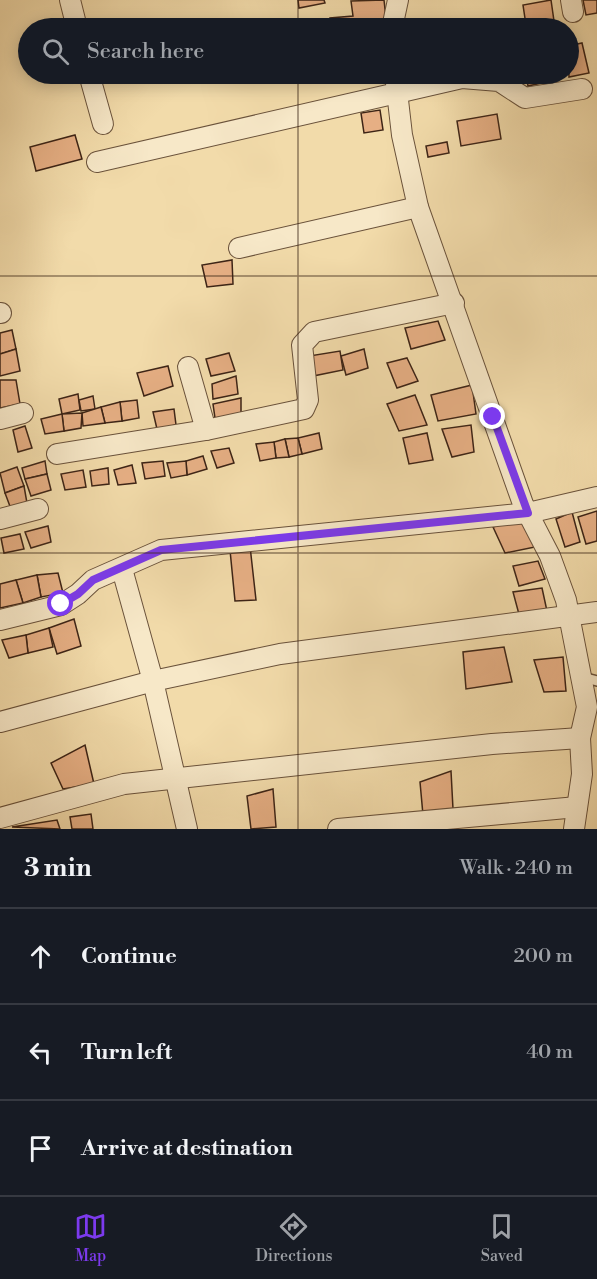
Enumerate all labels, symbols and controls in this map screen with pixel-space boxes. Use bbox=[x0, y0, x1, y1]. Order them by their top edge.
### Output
search box bbox=[18, 18, 579, 84]
icon: search bbox=[39, 35, 72, 68]
text: Search here bbox=[87, 38, 204, 65]
route end bbox=[479, 403, 505, 429]
route start bbox=[47, 590, 73, 616]
text: 3 min bbox=[24, 852, 92, 884]
text: Walk · 240 m bbox=[460, 856, 573, 881]
icon: ahead bbox=[24, 940, 57, 973]
text: Continue bbox=[81, 943, 177, 970]
text: 200 m bbox=[513, 944, 573, 969]
icon: left bbox=[24, 1036, 57, 1069]
text: Turn left bbox=[81, 1039, 172, 1066]
text: 40 m bbox=[526, 1040, 573, 1065]
icon: arrive bbox=[24, 1132, 57, 1165]
text: Arrive at destination bbox=[81, 1135, 293, 1162]
tab: Map bbox=[74, 1210, 107, 1266]
tab: Directions bbox=[255, 1210, 333, 1266]
tab: Saved bbox=[481, 1210, 523, 1266]

